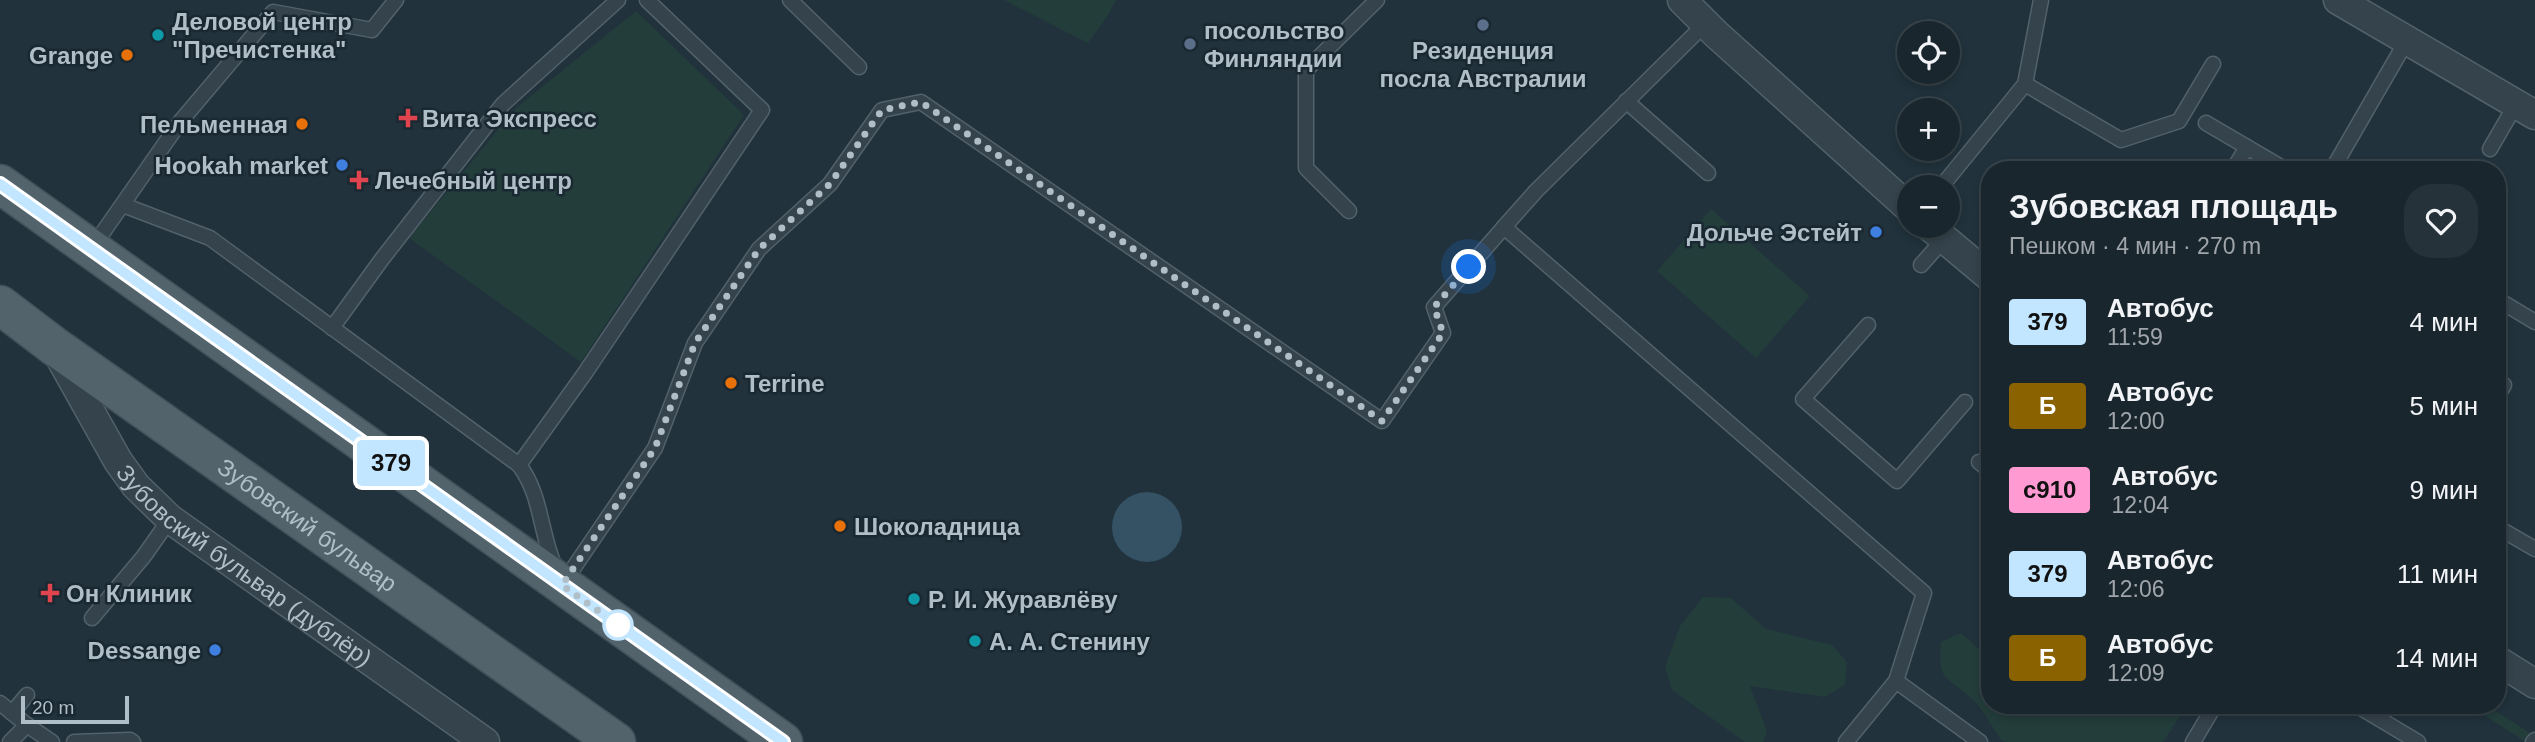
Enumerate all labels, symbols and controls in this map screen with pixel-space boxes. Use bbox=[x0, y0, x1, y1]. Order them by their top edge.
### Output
place label: Деловой центр "Пречистенка" bbox=[172, 8, 352, 63]
place label: посольство Финляндии bbox=[1204, 17, 1344, 72]
marker: Резиденция посла Австралии bbox=[1475, 17, 1491, 33]
map controls bbox=[1897, 21, 1960, 238]
button: locate bbox=[1897, 21, 1960, 84]
marker: Деловой центр "Пречистенка" bbox=[150, 27, 166, 43]
marker: посольство Финляндии bbox=[1182, 36, 1198, 52]
place label: Резиденция посла Австралии bbox=[1380, 37, 1586, 92]
place label: Grange bbox=[29, 42, 113, 69]
marker: Grange bbox=[119, 47, 135, 63]
button: + bbox=[1897, 98, 1960, 161]
place label: Вита Экспресс bbox=[422, 105, 597, 132]
marker: Вита Экспресс bbox=[400, 110, 416, 126]
place label: Пельменная bbox=[140, 111, 288, 138]
marker: Пельменная bbox=[294, 116, 310, 132]
place label: Hookah market bbox=[155, 152, 328, 179]
marker: Hookah market bbox=[334, 157, 350, 173]
place label: Лечебный центр bbox=[375, 167, 572, 194]
marker: Лечебный центр bbox=[349, 170, 369, 190]
button: − bbox=[1897, 175, 1960, 238]
button: heart bbox=[2404, 184, 2478, 258]
text: Зубовская площадь bbox=[2009, 188, 2338, 225]
place label: Дольче Эстейт bbox=[1687, 219, 1862, 246]
marker: Дольче Эстейт bbox=[1868, 224, 1884, 240]
text: Пешком · 4 мин · 270 m bbox=[2009, 233, 2261, 259]
your location bbox=[1451, 249, 1486, 284]
text: Автобус bbox=[2107, 293, 2214, 323]
text: 4 мин bbox=[2410, 307, 2478, 337]
text: 379 bbox=[2027, 308, 2068, 335]
text: 11:59 bbox=[2107, 324, 2163, 350]
place label: Terrine bbox=[745, 370, 825, 397]
marker: Terrine bbox=[723, 375, 739, 391]
text: Автобус bbox=[2107, 377, 2214, 407]
text: 5 мин bbox=[2410, 391, 2478, 421]
text: Б bbox=[2039, 392, 2056, 419]
text: 12:00 bbox=[2107, 408, 2165, 434]
line badge: 379 bbox=[351, 440, 431, 486]
text: 379 bbox=[371, 449, 411, 476]
street label: Зубовский бульвар bbox=[213, 452, 402, 597]
street label: Зубовский бульвар (дублёр) bbox=[111, 459, 377, 671]
text: Автобус bbox=[2111, 461, 2218, 491]
text: 9 мин bbox=[2410, 475, 2478, 505]
text: с910 bbox=[2023, 476, 2076, 503]
text: 12:04 bbox=[2111, 492, 2169, 518]
place label: Шоколадница bbox=[854, 513, 1021, 540]
marker: Шоколадница bbox=[832, 518, 848, 534]
text: Автобус bbox=[2107, 545, 2214, 575]
text: 11 мин bbox=[2397, 559, 2478, 589]
text: 379 bbox=[2027, 560, 2068, 587]
text: 12:06 bbox=[2107, 576, 2165, 602]
place label: Он Клиник bbox=[66, 580, 193, 607]
marker: Он Клиник bbox=[40, 583, 60, 603]
place label: Р. И. Журавлёву bbox=[928, 586, 1118, 613]
marker: Р. И. Журавлёву bbox=[906, 591, 922, 607]
unlabelled marker bbox=[603, 610, 633, 640]
place label: А. А. Стенину bbox=[989, 628, 1151, 655]
text: Автобус bbox=[2107, 629, 2214, 659]
marker: А. А. Стенину bbox=[967, 633, 983, 649]
place label: Dessange bbox=[88, 637, 201, 664]
marker: Dessange bbox=[207, 642, 223, 658]
text: 14 мин bbox=[2395, 643, 2478, 673]
text: Б bbox=[2039, 644, 2056, 671]
text: 12:09 bbox=[2107, 660, 2165, 686]
scale bar bbox=[21, 693, 130, 725]
text: 20 m bbox=[32, 697, 74, 718]

